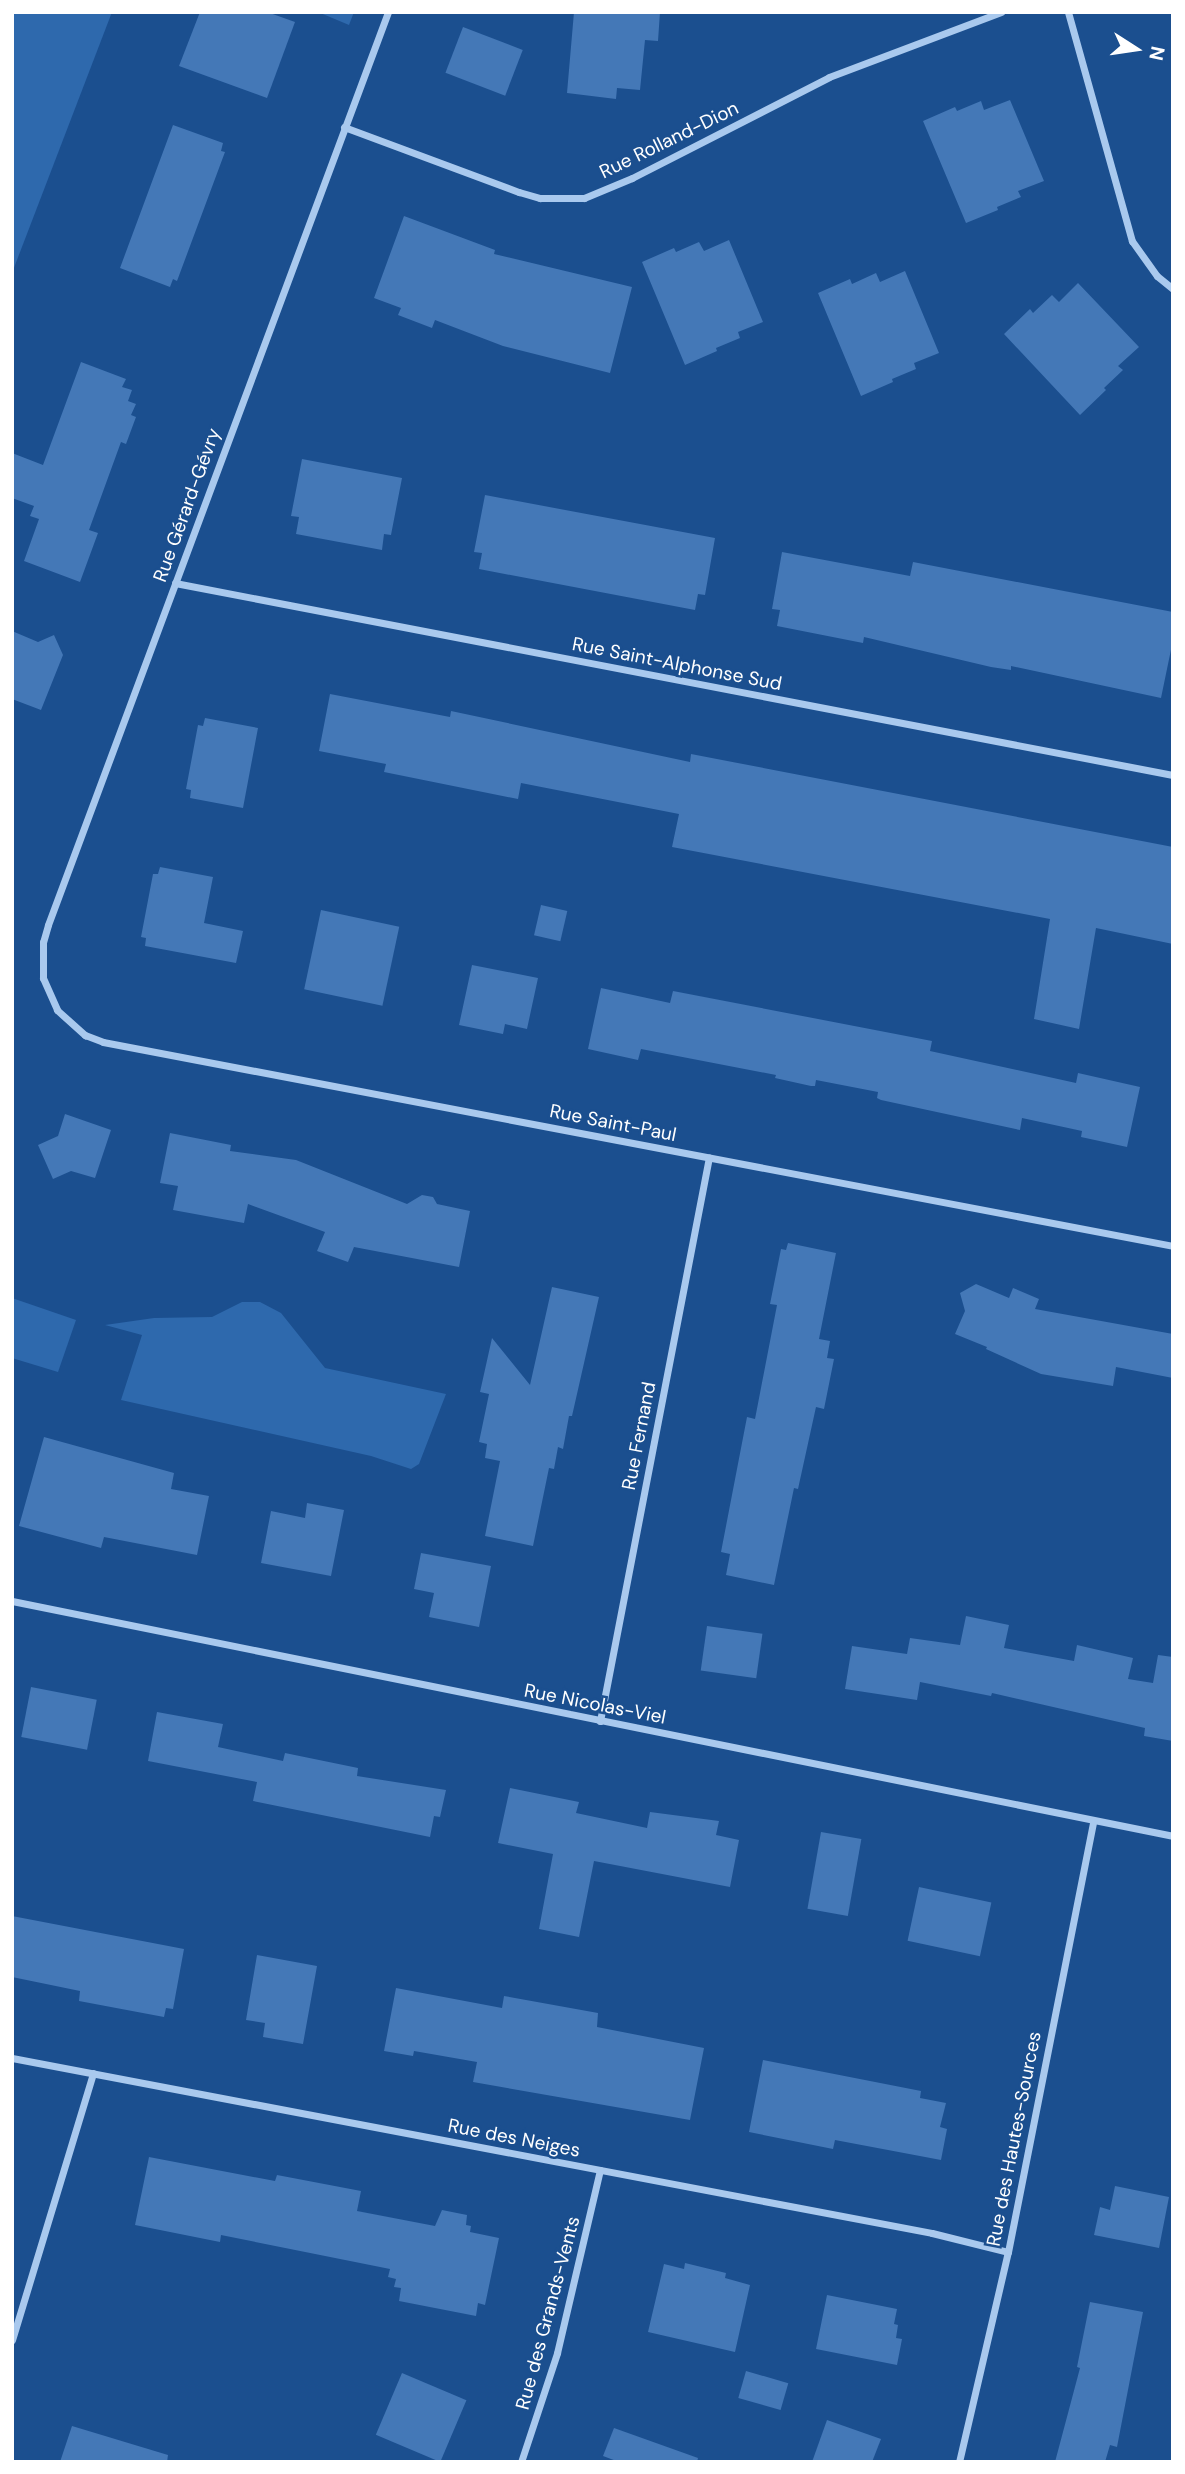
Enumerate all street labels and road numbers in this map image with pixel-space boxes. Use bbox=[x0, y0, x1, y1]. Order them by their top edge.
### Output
street label: Rue Rolland-Dion bbox=[596, 97, 742, 183]
street label: Rue Gérard-Gévry bbox=[149, 425, 225, 585]
street label: Rue Saint-Alphonse Sud bbox=[570, 632, 784, 696]
street label: Rue Saint-Paul bbox=[548, 1100, 678, 1146]
street label: Rue Fernand bbox=[617, 1380, 661, 1492]
street label: Rue Nicolas-Viel bbox=[522, 1679, 668, 1729]
street label: Rue des Hautes-Sources bbox=[982, 2030, 1046, 2248]
street label: Rue des Neiges bbox=[446, 2114, 582, 2162]
street label: Rue des Grands-Vents bbox=[511, 2214, 585, 2412]

